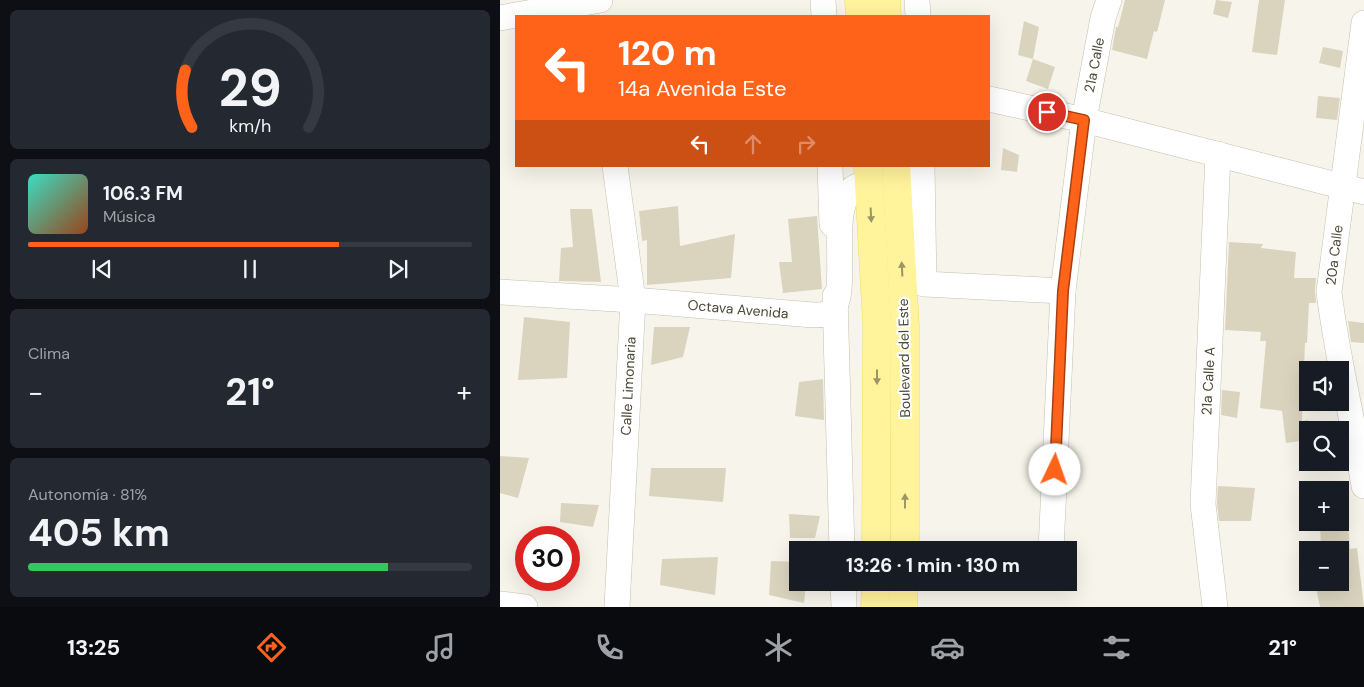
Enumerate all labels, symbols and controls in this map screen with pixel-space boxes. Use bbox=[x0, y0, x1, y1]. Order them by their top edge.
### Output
text: 120 m bbox=[618, 30, 717, 76]
icon: left bbox=[535, 35, 600, 100]
street label: 21a Calle bbox=[1080, 36, 1108, 94]
text: 29 bbox=[219, 54, 281, 122]
text: 14a Avenida Este bbox=[618, 74, 786, 103]
pin bbox=[1026, 91, 1068, 133]
icon: arrive bbox=[1033, 98, 1061, 126]
text: km/h bbox=[229, 114, 271, 138]
icon: left bbox=[686, 130, 714, 158]
icon: ahead bbox=[739, 130, 767, 158]
icon: right bbox=[792, 130, 820, 158]
text: 106.3 FM bbox=[103, 181, 183, 206]
text: Música bbox=[103, 206, 155, 227]
one-way arrow bbox=[867, 207, 875, 223]
street label: 20a Calle bbox=[1321, 224, 1347, 286]
icon: previous bbox=[88, 255, 116, 283]
icon: pause bbox=[236, 255, 264, 283]
icon: next bbox=[384, 255, 412, 283]
one-way arrow bbox=[897, 261, 905, 277]
street label: Octava Avenida bbox=[687, 296, 789, 322]
street label: Boulevard del Este bbox=[894, 298, 914, 418]
street label: Calle Limonaria bbox=[616, 336, 640, 436]
text: Clima bbox=[28, 343, 70, 364]
street label: 21a Calle A bbox=[1197, 346, 1219, 416]
map controls bbox=[1299, 361, 1349, 591]
button: sound bbox=[1299, 361, 1349, 411]
text: 21° bbox=[225, 367, 275, 417]
one-way arrow bbox=[873, 369, 881, 385]
text: − bbox=[28, 374, 43, 411]
text: + bbox=[457, 374, 472, 411]
button: search bbox=[1299, 421, 1349, 471]
position arrow bbox=[1028, 443, 1080, 495]
button: + bbox=[1299, 481, 1349, 531]
text: Autonomía · 81% bbox=[28, 484, 147, 505]
one-way arrow bbox=[901, 493, 909, 509]
text: 405 km bbox=[28, 508, 170, 558]
speed limit sign: 30 bbox=[515, 526, 580, 591]
button: − bbox=[1299, 541, 1349, 591]
text: 13:26 · 1 min · 130 m bbox=[846, 553, 1020, 578]
icon: directions bbox=[254, 630, 289, 665]
icon: music bbox=[423, 630, 458, 665]
icon: phone bbox=[592, 630, 627, 665]
icon: climate bbox=[761, 630, 796, 665]
icon: car bbox=[930, 630, 965, 665]
icon: filters bbox=[1099, 630, 1134, 665]
text: 13:25 bbox=[67, 633, 120, 662]
text: 21° bbox=[1268, 633, 1297, 662]

